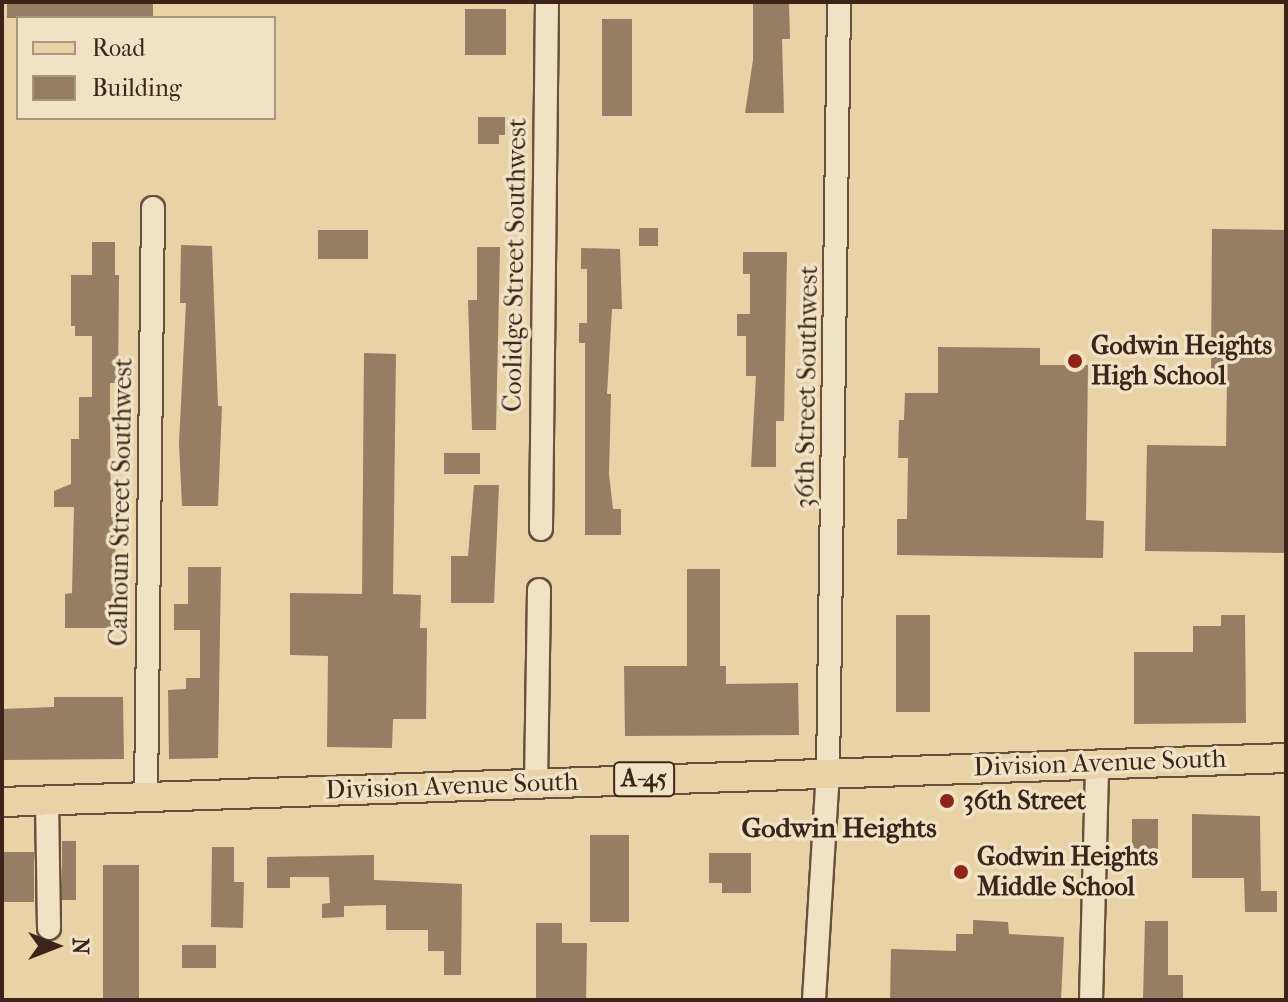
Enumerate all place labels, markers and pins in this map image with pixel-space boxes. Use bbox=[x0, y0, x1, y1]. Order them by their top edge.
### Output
place label: Godwin Heights High School bbox=[1091, 330, 1272, 392]
marker: Godwin Heights High School bbox=[1066, 352, 1084, 370]
place label: 36th Street bbox=[963, 785, 1086, 817]
marker: 36th Street bbox=[938, 792, 956, 810]
place label: Godwin Heights Middle School bbox=[977, 841, 1158, 902]
marker: Godwin Heights Middle School bbox=[952, 863, 970, 881]

